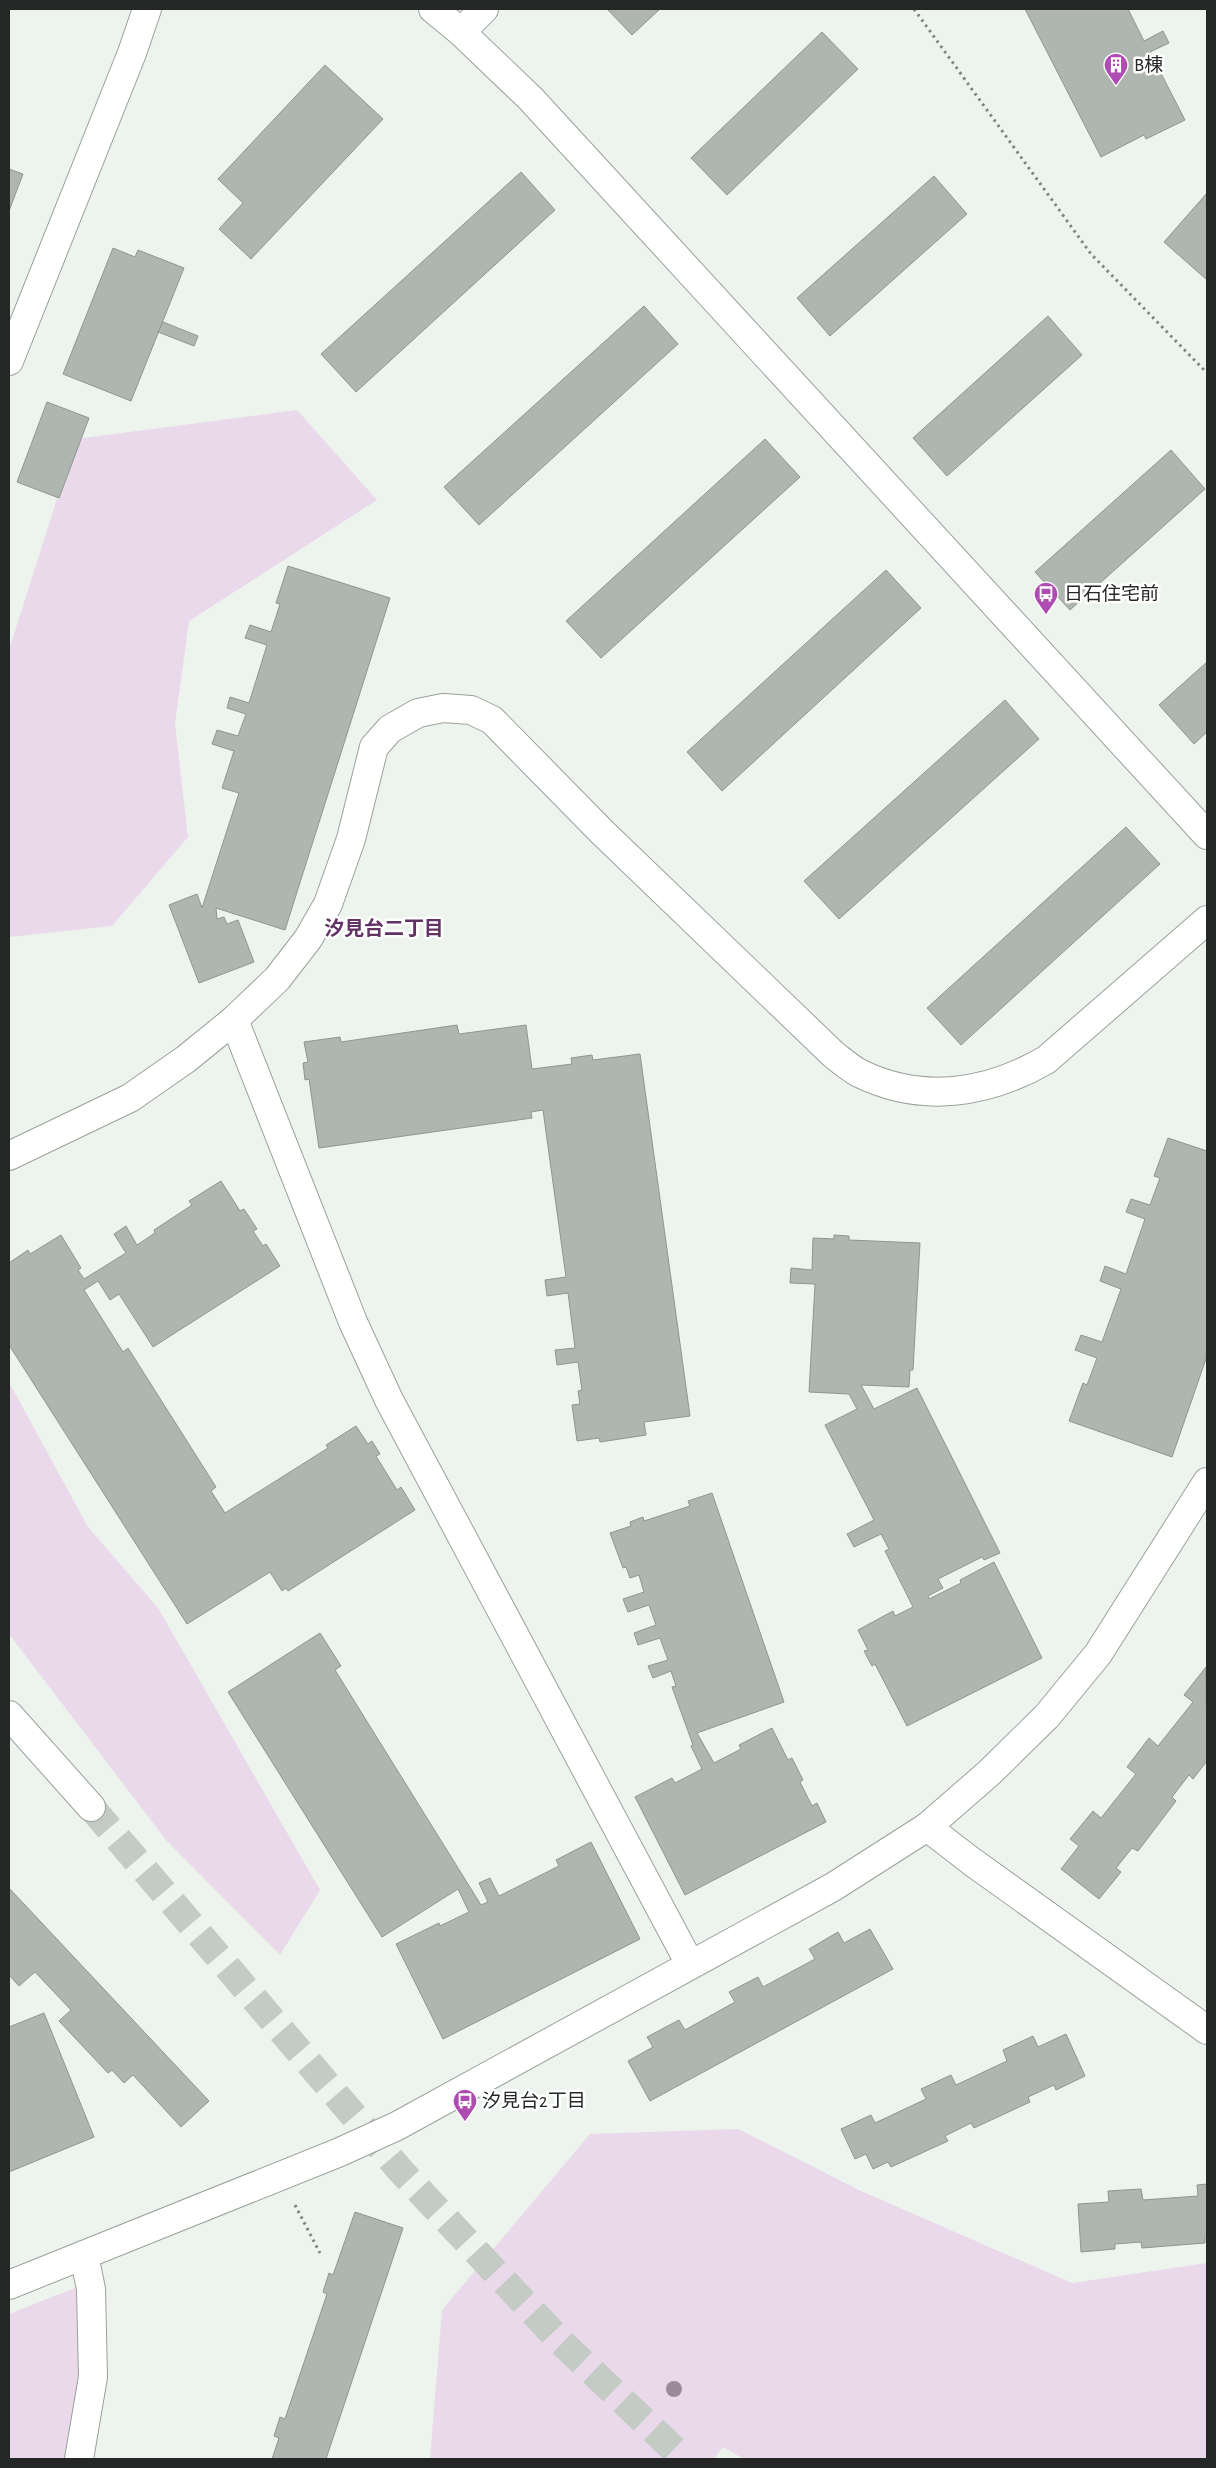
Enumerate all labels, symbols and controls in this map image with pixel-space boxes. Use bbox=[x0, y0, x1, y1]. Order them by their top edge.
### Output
building icon: B棟 bbox=[1103, 52, 1129, 86]
place label: B棟 bbox=[1134, 54, 1163, 75]
bus stop icon: 日石住宅前 bbox=[1033, 581, 1059, 615]
place label: 日石住宅前 bbox=[1064, 583, 1159, 604]
district label: 汐見台二丁目 bbox=[324, 918, 444, 939]
bus stop icon: 汐見台2丁目 bbox=[452, 2088, 478, 2122]
place label: 汐見台2丁目 bbox=[482, 2090, 586, 2111]

